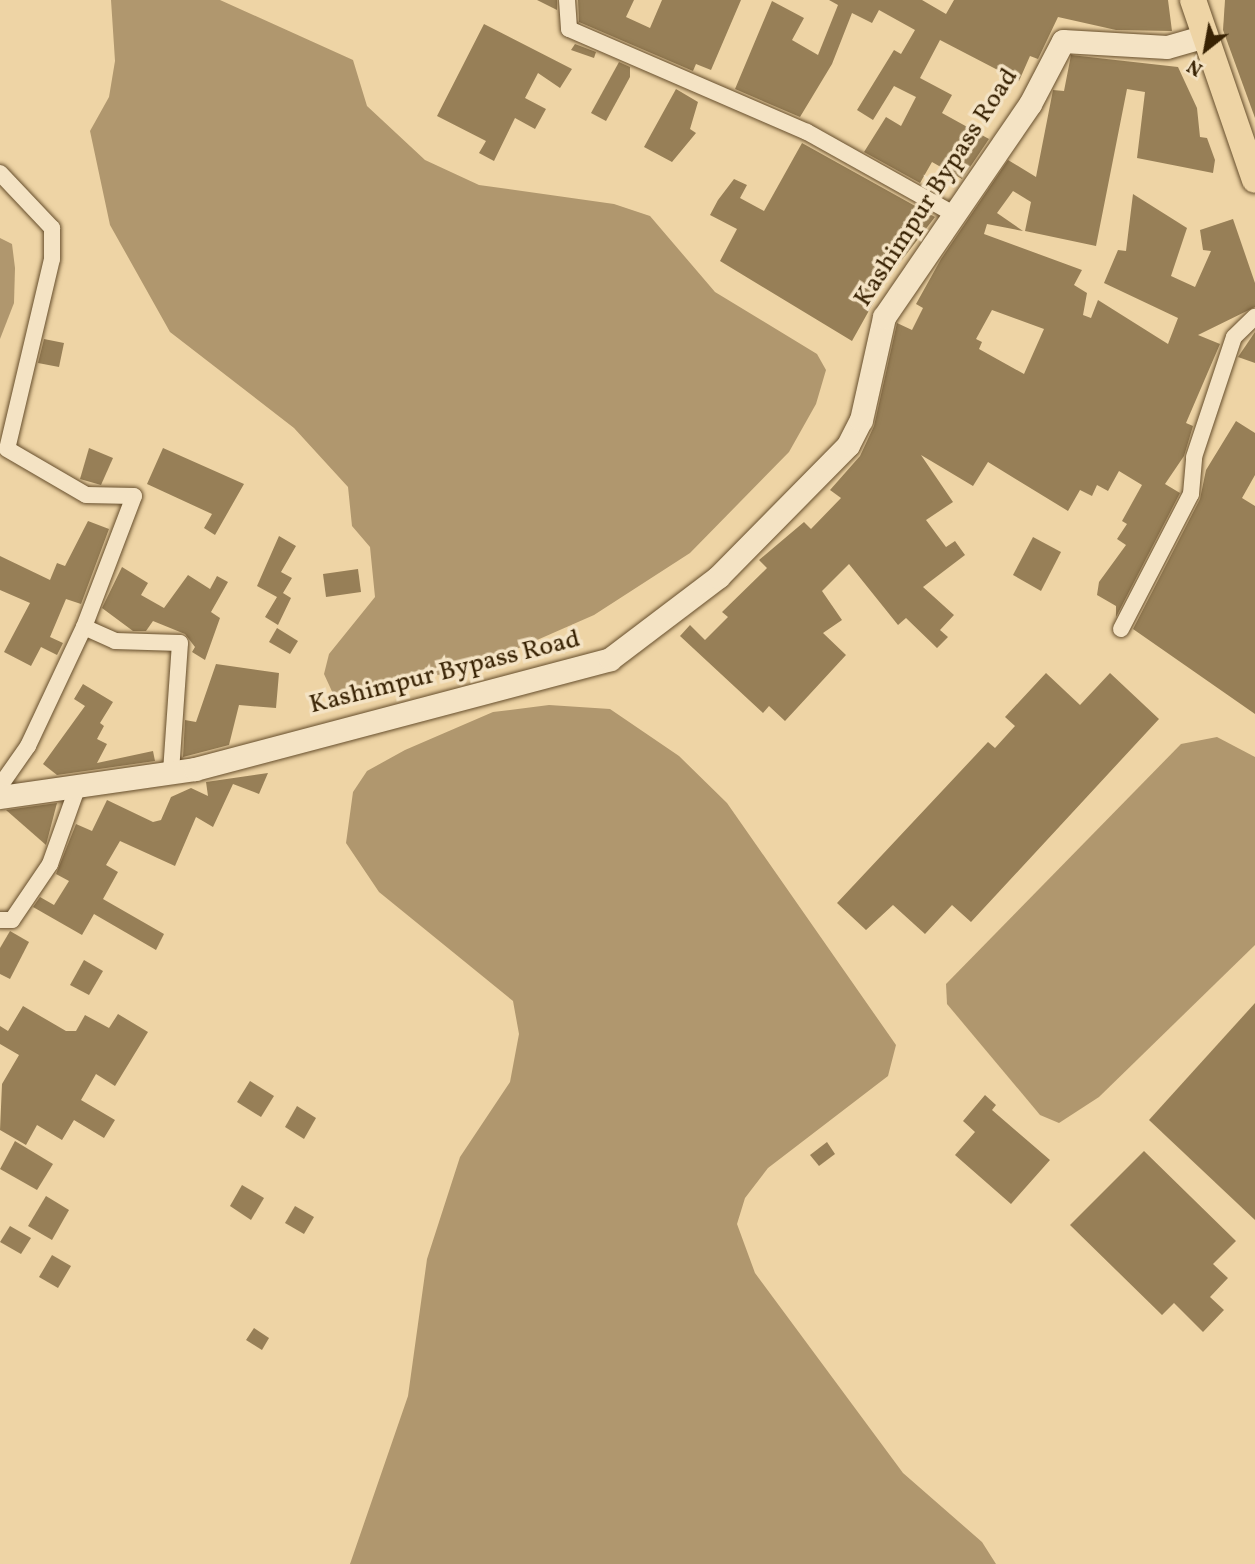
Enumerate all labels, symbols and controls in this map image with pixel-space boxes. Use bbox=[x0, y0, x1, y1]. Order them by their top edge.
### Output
north arrow bbox=[1171, 14, 1241, 84]
text: N bbox=[1183, 52, 1208, 82]
street label: Kashimpur Bypass Road bbox=[848, 63, 1026, 313]
street label: Kashimpur Bypass Road bbox=[306, 624, 584, 722]

